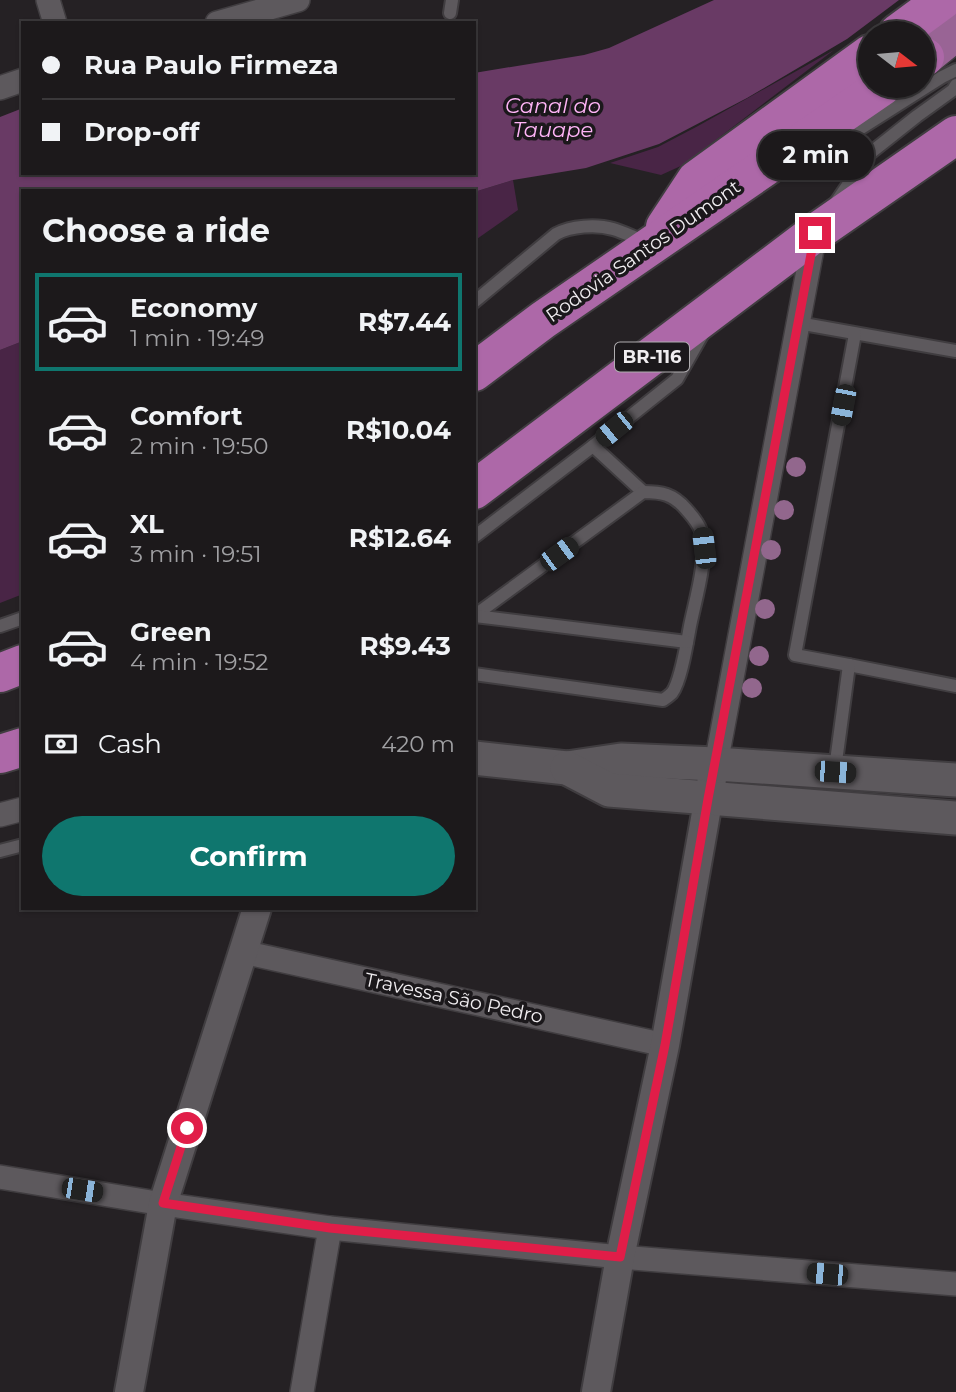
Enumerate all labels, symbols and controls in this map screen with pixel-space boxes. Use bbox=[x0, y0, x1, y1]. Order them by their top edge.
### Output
north arrow bbox=[858, 21, 934, 98]
map controls bbox=[858, 21, 935, 98]
text: Rua Paulo Firmeza bbox=[84, 49, 339, 81]
water label: Canal do Tauape bbox=[505, 93, 601, 142]
text: Drop-off bbox=[84, 116, 199, 148]
callout: 2 min bbox=[757, 132, 873, 180]
text: 2 min bbox=[782, 141, 850, 169]
street label: Rodovia Santos Dumont bbox=[541, 175, 745, 327]
text: Choose a ride bbox=[42, 211, 270, 250]
route end bbox=[799, 217, 831, 249]
icon: car bbox=[46, 291, 109, 354]
text: Economy bbox=[130, 292, 257, 324]
text: R$7.44 bbox=[358, 306, 451, 338]
text: 1 min · 19:49 bbox=[130, 324, 265, 352]
road number: BR-116 bbox=[615, 342, 689, 372]
car bbox=[829, 382, 858, 428]
icon: car bbox=[46, 399, 109, 462]
text: Comfort bbox=[130, 400, 242, 432]
car bbox=[592, 408, 637, 450]
text: R$10.04 bbox=[346, 414, 451, 446]
text: 2 min · 19:50 bbox=[130, 432, 269, 460]
icon: car bbox=[46, 507, 109, 570]
text: XL bbox=[130, 508, 164, 540]
text: R$12.64 bbox=[349, 522, 451, 554]
car bbox=[692, 526, 717, 570]
car bbox=[536, 533, 583, 575]
text: 3 min · 19:51 bbox=[130, 540, 262, 568]
icon: car bbox=[46, 615, 109, 678]
text: Green bbox=[130, 616, 212, 648]
text: R$9.43 bbox=[359, 630, 451, 662]
text: 4 min · 19:52 bbox=[130, 648, 268, 676]
icon: cash bbox=[42, 725, 80, 763]
text: Cash bbox=[98, 728, 162, 760]
text: 420 m bbox=[381, 730, 455, 758]
car bbox=[814, 760, 857, 784]
button: Confirm bbox=[42, 816, 455, 896]
street label: Travessa São Pedro bbox=[363, 968, 545, 1028]
route start bbox=[171, 1112, 203, 1144]
car bbox=[60, 1176, 105, 1204]
car bbox=[806, 1262, 849, 1286]

